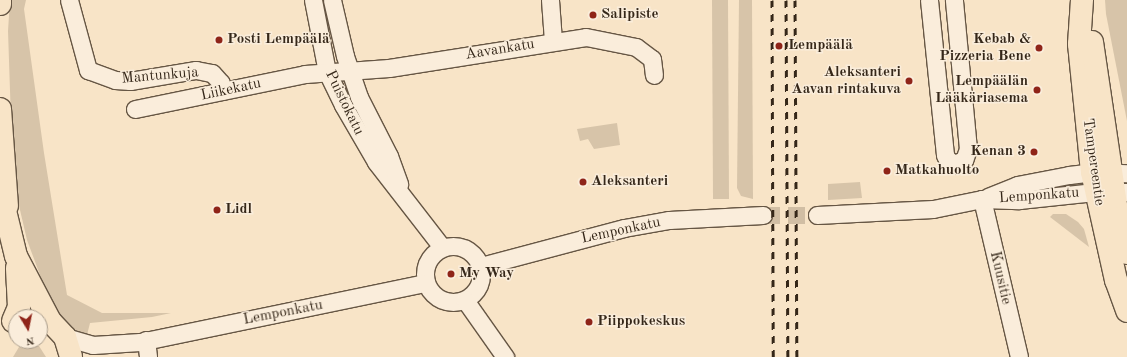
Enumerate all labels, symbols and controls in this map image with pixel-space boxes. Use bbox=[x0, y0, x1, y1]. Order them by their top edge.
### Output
place label: Salipiste bbox=[601, 6, 659, 24]
marker: Salipiste bbox=[588, 10, 598, 20]
place label: Kebab & Pizzeria Bene bbox=[939, 30, 1031, 65]
place label: Posti Lempäälä bbox=[227, 31, 330, 49]
marker: Posti Lempäälä bbox=[214, 35, 224, 45]
street label: Aavankatu bbox=[464, 36, 536, 64]
place label: Lempäälä bbox=[788, 37, 853, 55]
marker: Lempäälä bbox=[773, 40, 785, 52]
marker: Kebab & Pizzeria Bene bbox=[1034, 43, 1044, 53]
place label: Aleksanteri Aavan rintakuva bbox=[791, 63, 901, 98]
street label: Mantunkuja bbox=[121, 64, 199, 88]
street label: Puistokatu bbox=[321, 68, 367, 138]
place label: Lempäälän Lääkäriasema bbox=[935, 72, 1028, 107]
street label: Liikekatu bbox=[199, 75, 263, 105]
marker: Aleksanteri Aavan rintakuva bbox=[904, 76, 914, 86]
marker: Lempäälän Lääkäriasema bbox=[1031, 84, 1043, 96]
street label: Tampereentie bbox=[1078, 117, 1108, 207]
place label: Kenan 3 bbox=[970, 143, 1026, 161]
marker: Kenan 3 bbox=[1029, 147, 1039, 157]
place label: Matkahuolto bbox=[895, 162, 979, 180]
marker: Matkahuolto bbox=[882, 166, 892, 176]
place label: Aleksanteri bbox=[591, 173, 668, 191]
marker: Aleksanteri bbox=[578, 177, 588, 187]
street label: Lemponkatu bbox=[998, 184, 1080, 208]
place label: Lidl bbox=[225, 201, 252, 219]
marker: Lidl bbox=[212, 205, 222, 215]
street label: Lemponkatu bbox=[580, 214, 662, 248]
street label: Kuusitie bbox=[985, 250, 1015, 306]
place label: My Way bbox=[459, 265, 514, 283]
marker: My Way bbox=[446, 269, 456, 279]
street label: Lemponkatu bbox=[242, 296, 324, 330]
north arrow bbox=[8, 309, 48, 349]
place label: Piippokeskus bbox=[597, 313, 685, 331]
marker: Piippokeskus bbox=[584, 317, 594, 327]
text: N bbox=[25, 334, 35, 346]

